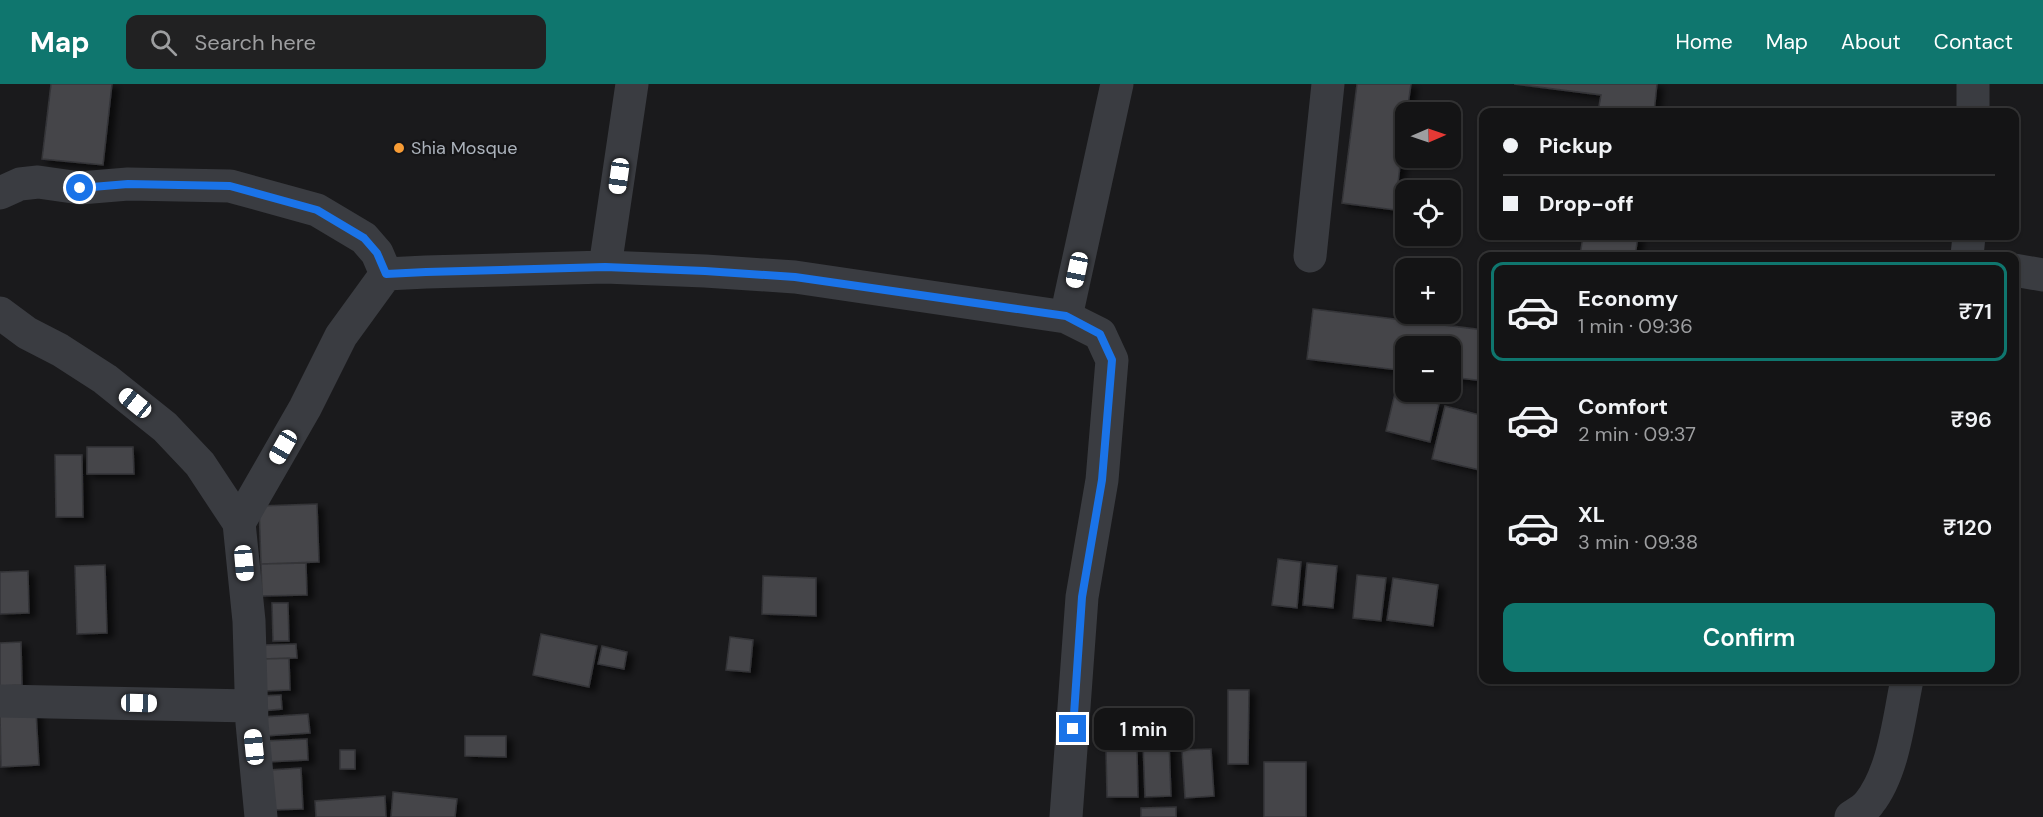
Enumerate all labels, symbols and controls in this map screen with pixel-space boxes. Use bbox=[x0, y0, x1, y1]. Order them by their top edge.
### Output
search box bbox=[126, 15, 546, 69]
text: Map bbox=[30, 24, 90, 61]
icon: search bbox=[147, 26, 180, 59]
text: Search here bbox=[195, 28, 316, 57]
text: Home bbox=[1675, 28, 1733, 56]
text: Map bbox=[1766, 28, 1808, 56]
text: About bbox=[1841, 28, 1901, 56]
text: Contact bbox=[1934, 28, 2013, 56]
north arrow bbox=[1395, 102, 1461, 168]
map controls bbox=[1395, 102, 1461, 402]
text: Pickup bbox=[1539, 131, 1613, 160]
place label: Shia Mosque bbox=[411, 136, 517, 160]
marker: Shia Mosque bbox=[392, 141, 406, 155]
car bbox=[608, 157, 630, 195]
route start bbox=[66, 174, 93, 201]
button: locate bbox=[1395, 180, 1461, 246]
text: Drop-off bbox=[1539, 189, 1634, 218]
car bbox=[1064, 251, 1090, 289]
button: + bbox=[1395, 258, 1461, 324]
text: Economy bbox=[1578, 284, 1678, 313]
icon: car bbox=[1506, 285, 1560, 339]
text: ₹71 bbox=[1959, 297, 1992, 326]
text: 1 min · 09:36 bbox=[1578, 313, 1693, 339]
button: − bbox=[1395, 336, 1461, 402]
car bbox=[115, 385, 155, 421]
text: Comfort bbox=[1578, 392, 1668, 421]
icon: car bbox=[1506, 393, 1560, 447]
text: ₹96 bbox=[1950, 405, 1992, 434]
text: 2 min · 09:37 bbox=[1578, 421, 1696, 447]
car bbox=[266, 427, 300, 467]
text: XL bbox=[1578, 500, 1605, 529]
icon: car bbox=[1506, 501, 1560, 555]
text: ₹120 bbox=[1943, 513, 1992, 542]
text: 3 min · 09:38 bbox=[1578, 529, 1698, 555]
car bbox=[233, 544, 255, 582]
button: Confirm bbox=[1503, 603, 1995, 672]
car bbox=[121, 694, 157, 712]
callout: 1 min bbox=[1094, 708, 1193, 750]
route end bbox=[1059, 715, 1086, 742]
text: 1 min bbox=[1120, 716, 1167, 742]
car bbox=[243, 728, 265, 766]

